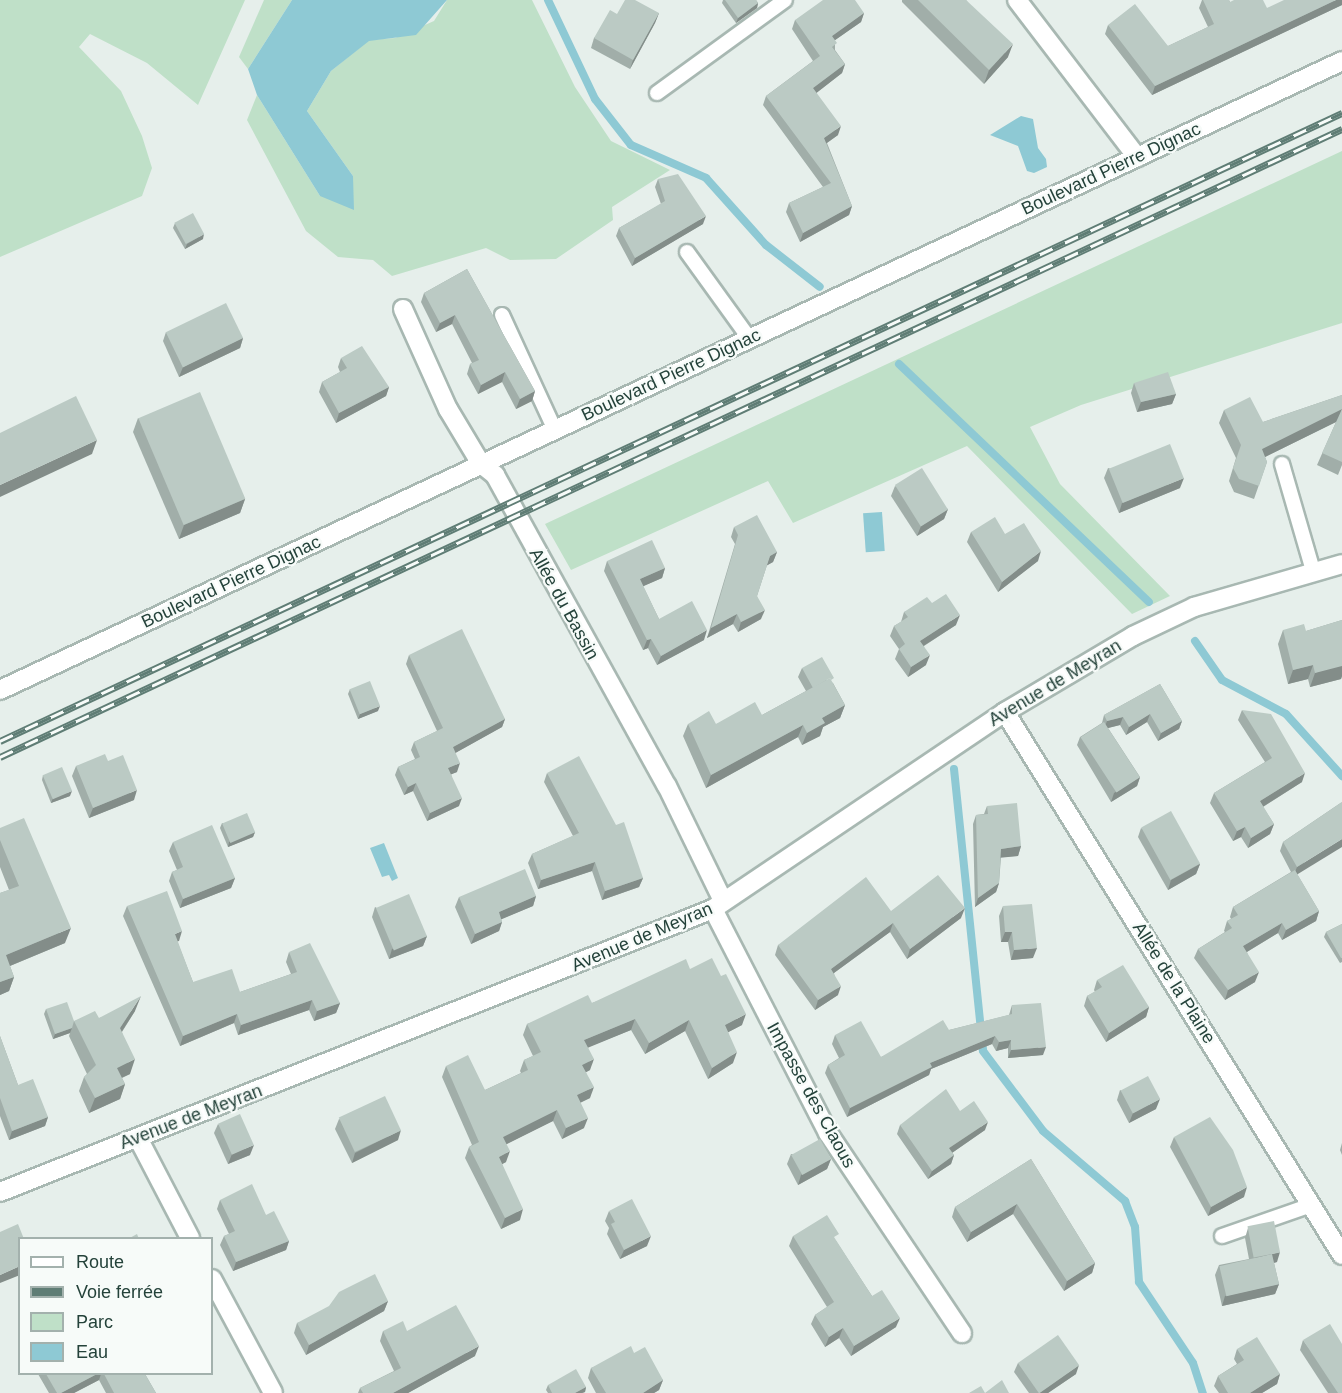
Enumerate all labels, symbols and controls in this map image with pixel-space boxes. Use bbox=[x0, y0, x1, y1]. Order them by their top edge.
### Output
street label: Boulevard Pierre Dignac bbox=[1018, 118, 1204, 220]
street label: Boulevard Pierre Dignac bbox=[578, 324, 764, 426]
street label: Boulevard Pierre Dignac bbox=[138, 531, 324, 633]
street label: Allée du Bassin bbox=[524, 545, 604, 663]
street label: Avenue de Meyran bbox=[985, 635, 1125, 731]
street label: Avenue de Meyran bbox=[568, 898, 716, 976]
street label: Allée de la Plaine bbox=[1128, 918, 1220, 1048]
street label: Impasse des Claous bbox=[762, 1018, 860, 1172]
street label: Avenue de Meyran bbox=[117, 1080, 265, 1154]
legend bbox=[18, 1237, 213, 1375]
text: Route bbox=[76, 1252, 124, 1272]
text: Voie ferrée bbox=[76, 1282, 163, 1302]
text: Parc bbox=[76, 1312, 113, 1332]
text: Eau bbox=[76, 1342, 108, 1362]

